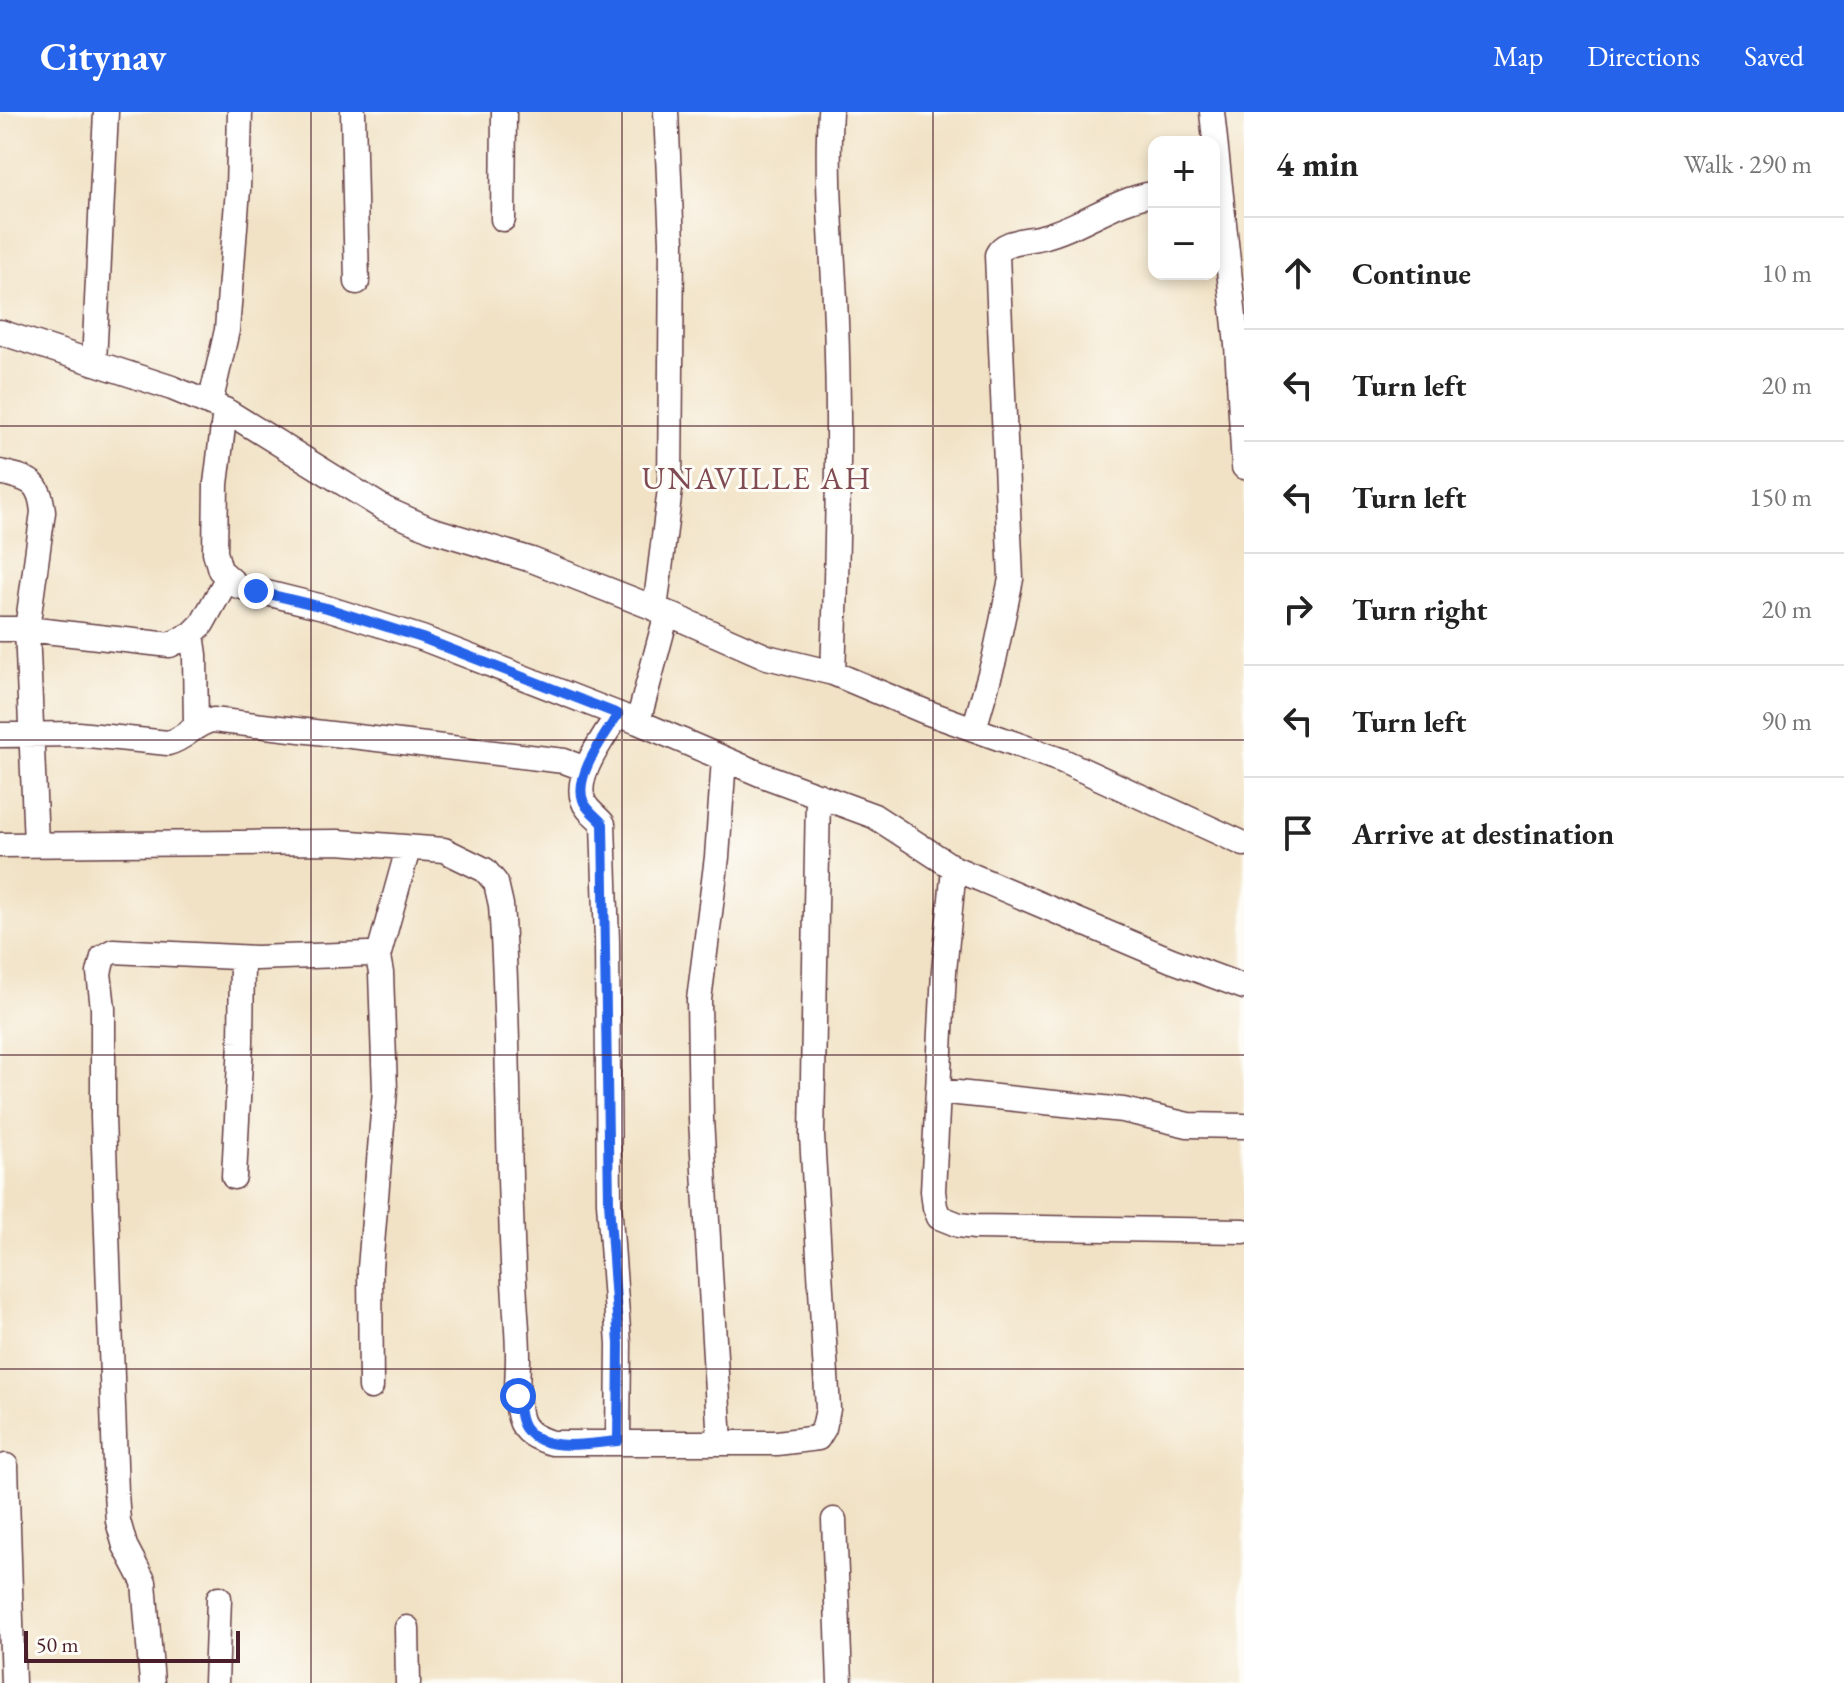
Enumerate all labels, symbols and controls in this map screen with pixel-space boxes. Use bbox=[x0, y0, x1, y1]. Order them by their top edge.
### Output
text: Citynav bbox=[40, 32, 166, 81]
text: Map bbox=[1493, 38, 1543, 74]
text: Directions bbox=[1587, 38, 1700, 74]
text: Saved bbox=[1744, 38, 1804, 74]
map controls bbox=[1148, 136, 1220, 280]
button: + bbox=[1148, 136, 1220, 208]
text: 4 min bbox=[1276, 142, 1359, 186]
text: Walk · 290 m bbox=[1684, 147, 1812, 181]
button: − bbox=[1148, 208, 1220, 280]
icon: ahead bbox=[1276, 251, 1320, 295]
text: Continue bbox=[1352, 254, 1471, 293]
text: 10 m bbox=[1762, 256, 1812, 290]
icon: left bbox=[1276, 363, 1320, 407]
text: Turn left bbox=[1352, 366, 1466, 405]
text: 20 m bbox=[1762, 368, 1812, 402]
district label: UNAVILLE AH bbox=[642, 457, 872, 499]
icon: left bbox=[1276, 475, 1320, 519]
text: Turn left bbox=[1352, 478, 1466, 517]
text: 150 m bbox=[1749, 480, 1812, 514]
route end bbox=[238, 573, 274, 609]
icon: right bbox=[1276, 587, 1320, 631]
text: Turn right bbox=[1352, 590, 1488, 629]
text: 20 m bbox=[1762, 592, 1812, 626]
icon: left bbox=[1276, 699, 1320, 743]
text: Turn left bbox=[1352, 702, 1466, 741]
text: 90 m bbox=[1762, 704, 1812, 738]
icon: arrive bbox=[1276, 811, 1320, 855]
text: Arrive at destination bbox=[1352, 814, 1614, 853]
route start bbox=[500, 1378, 536, 1414]
scale bar bbox=[24, 1627, 240, 1663]
text: 50 m bbox=[36, 1630, 79, 1659]

